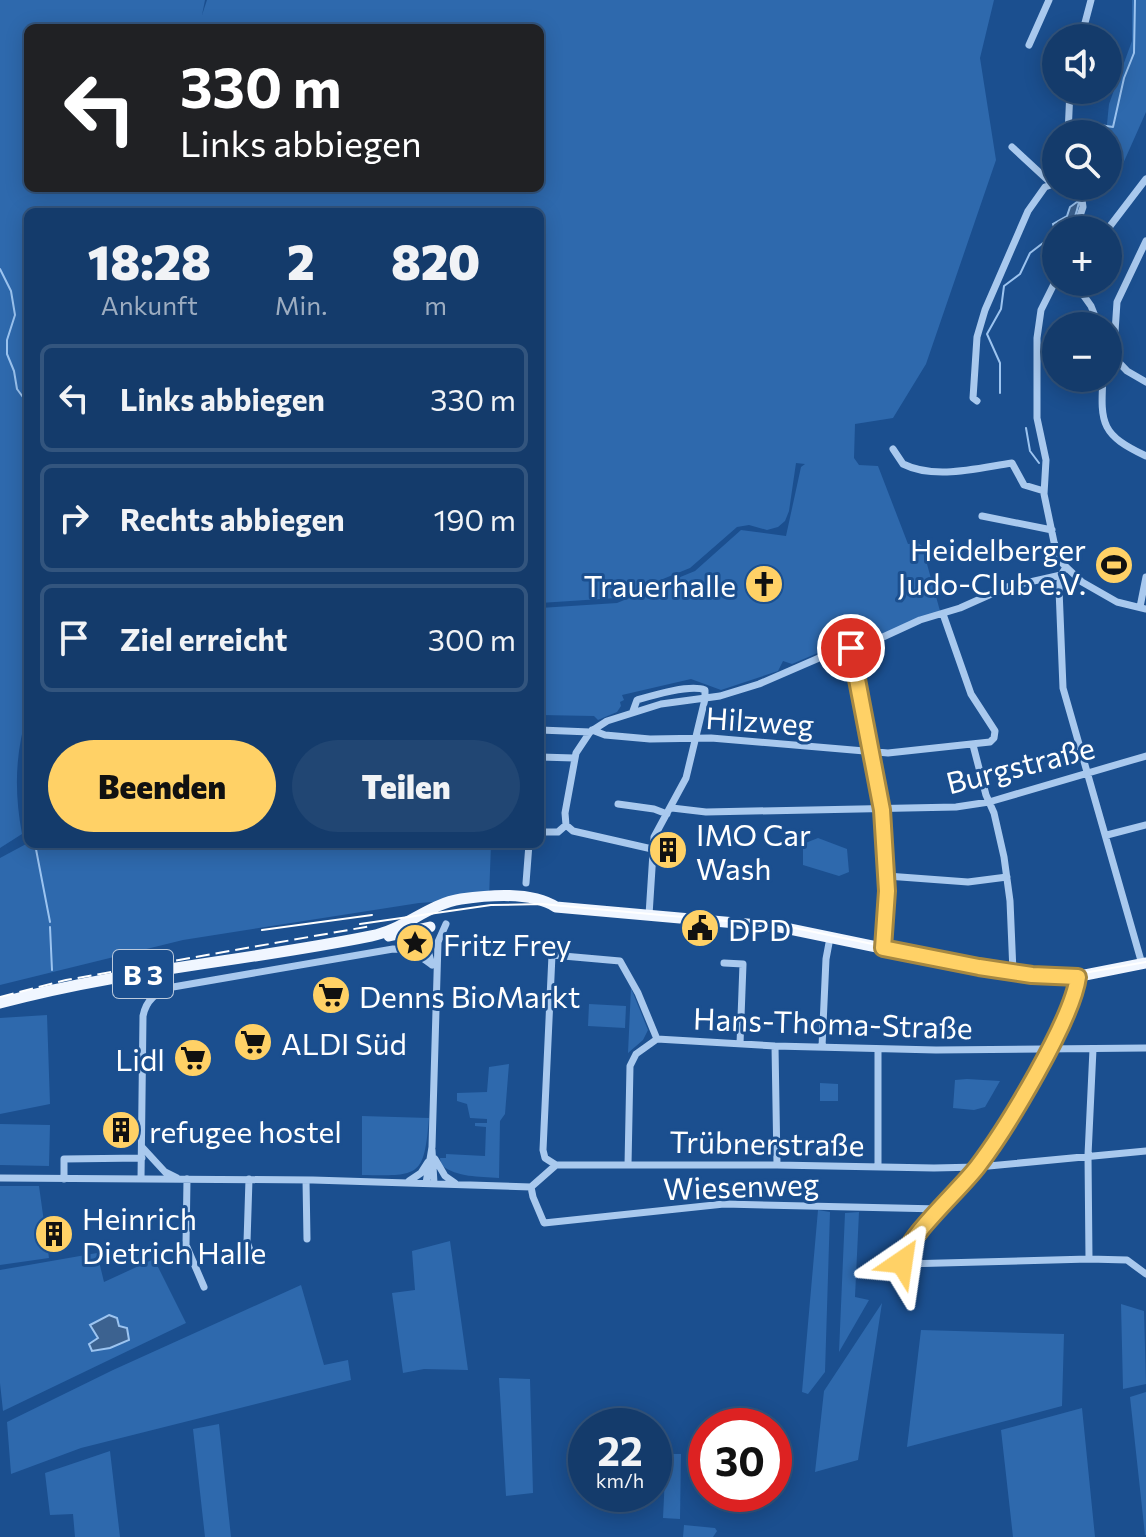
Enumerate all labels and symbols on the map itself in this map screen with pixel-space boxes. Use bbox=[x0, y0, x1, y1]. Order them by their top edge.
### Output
place label: Heidelberger Judo-Club e.V. bbox=[897, 530, 1086, 601]
sports icon: Heidelberger Judo-Club e.V. bbox=[1093, 544, 1135, 586]
church icon: Trauerhalle bbox=[743, 563, 785, 605]
place label: Trauerhalle bbox=[583, 566, 736, 603]
pin bbox=[817, 614, 885, 682]
street label: Hilzweg bbox=[705, 698, 815, 742]
street label: Burgstraße bbox=[942, 728, 1098, 800]
place label: IMO Car Wash bbox=[696, 815, 811, 886]
building icon: IMO Car Wash bbox=[647, 829, 689, 871]
public building icon: DPD bbox=[679, 907, 721, 949]
place label: DPD bbox=[728, 910, 791, 947]
place icon: Fritz Frey bbox=[394, 922, 436, 964]
place label: Fritz Frey bbox=[443, 925, 572, 962]
road number: B 3 bbox=[113, 950, 173, 998]
supermarket icon: Denns BioMarkt bbox=[310, 974, 352, 1016]
place label: Denns BioMarkt bbox=[359, 977, 580, 1014]
street label: Hans-Thoma-Straße bbox=[693, 999, 973, 1045]
supermarket icon: ALDI Süd bbox=[232, 1021, 274, 1063]
place label: ALDI Süd bbox=[281, 1024, 407, 1061]
supermarket icon: Lidl bbox=[172, 1037, 214, 1079]
place label: Lidl bbox=[115, 1040, 165, 1077]
building icon: refugee hostel bbox=[100, 1109, 142, 1151]
place label: refugee hostel bbox=[149, 1112, 342, 1149]
street label: Trübnerstraße bbox=[669, 1122, 865, 1162]
street label: Wiesenweg bbox=[662, 1164, 820, 1206]
place label: Heinrich Dietrich Halle bbox=[82, 1199, 266, 1270]
building icon: Heinrich Dietrich Halle bbox=[33, 1213, 75, 1255]
position arrow bbox=[860, 1220, 944, 1304]
speed limit sign: 30 bbox=[688, 1408, 792, 1512]

